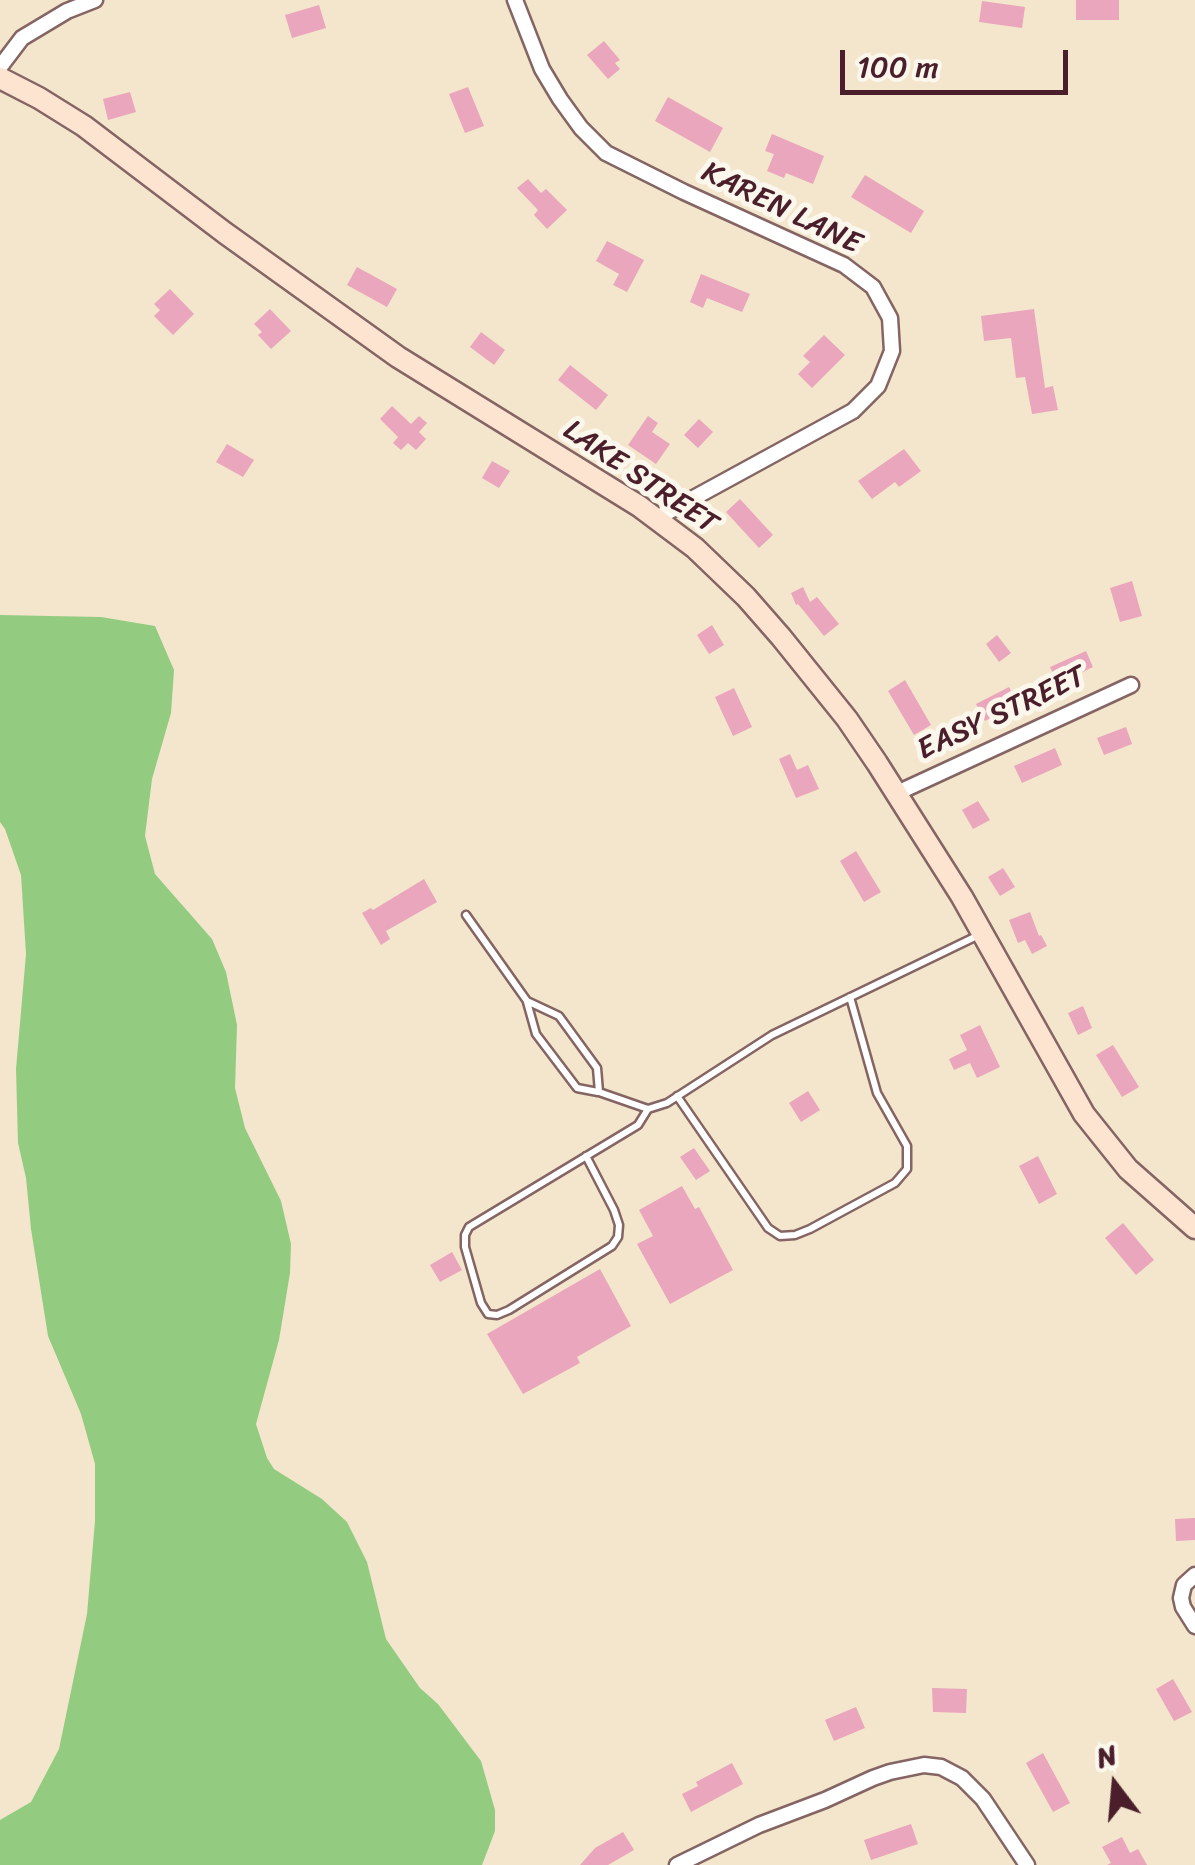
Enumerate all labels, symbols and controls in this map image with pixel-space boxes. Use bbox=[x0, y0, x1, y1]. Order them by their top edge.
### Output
scale bar bbox=[845, 30, 1072, 92]
text: 100 m bbox=[857, 40, 939, 94]
street label: KAREN LANE bbox=[695, 155, 867, 263]
street label: LAKE STREET bbox=[556, 413, 724, 543]
street label: EASY STREET bbox=[912, 659, 1092, 769]
text: N bbox=[1091, 1729, 1123, 1782]
north arrow bbox=[1065, 1735, 1165, 1835]

